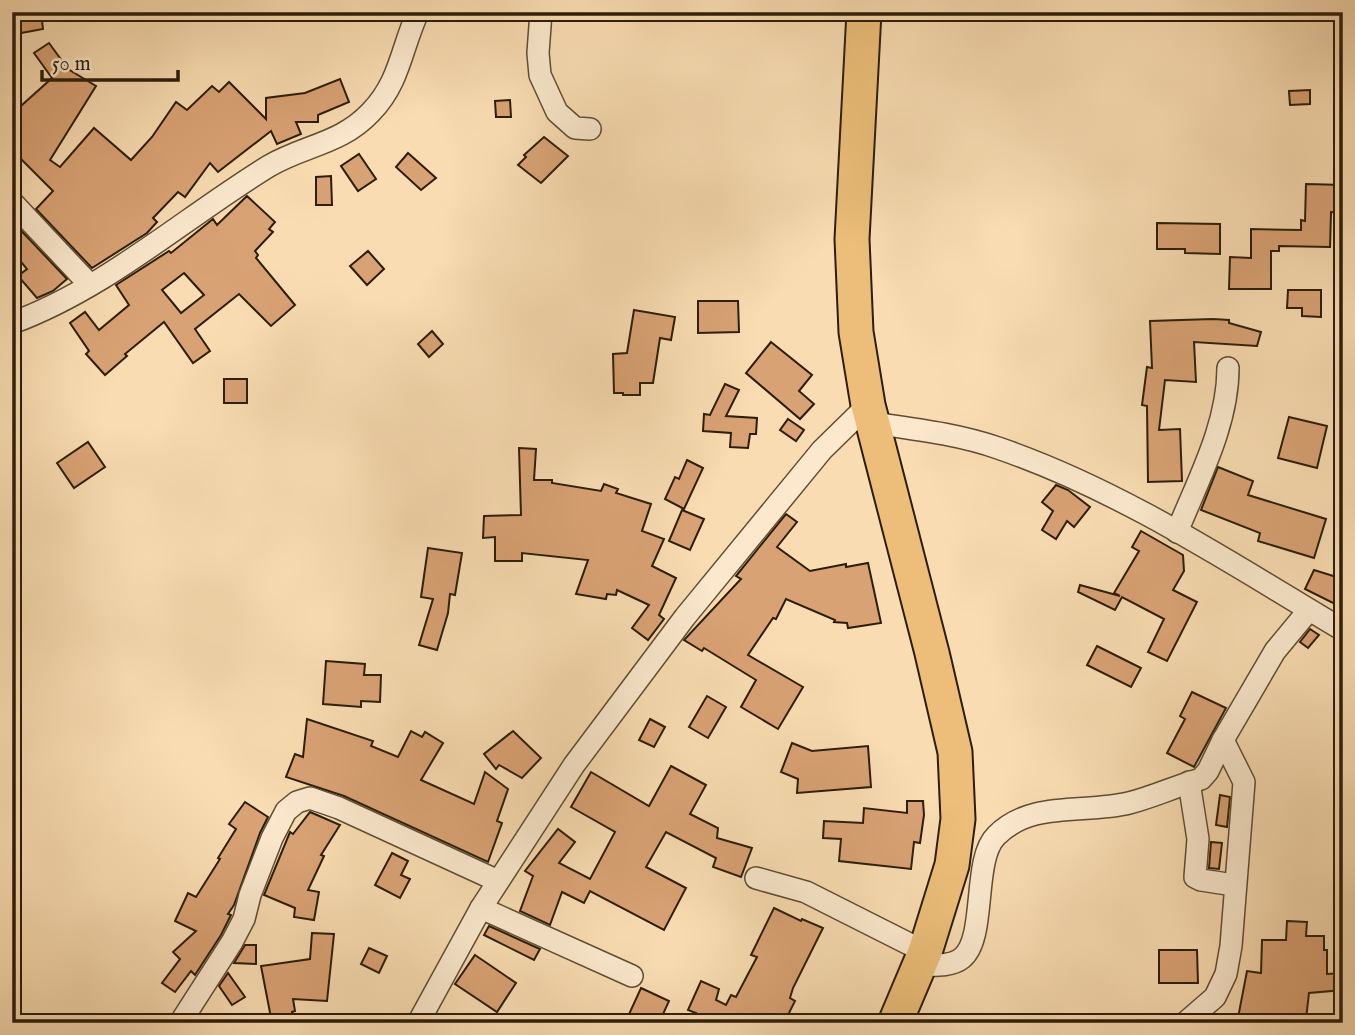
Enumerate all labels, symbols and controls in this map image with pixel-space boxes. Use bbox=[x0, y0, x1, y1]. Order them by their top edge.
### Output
scale bar bbox=[42, 38, 178, 82]
text: 50 m bbox=[52, 51, 91, 78]

